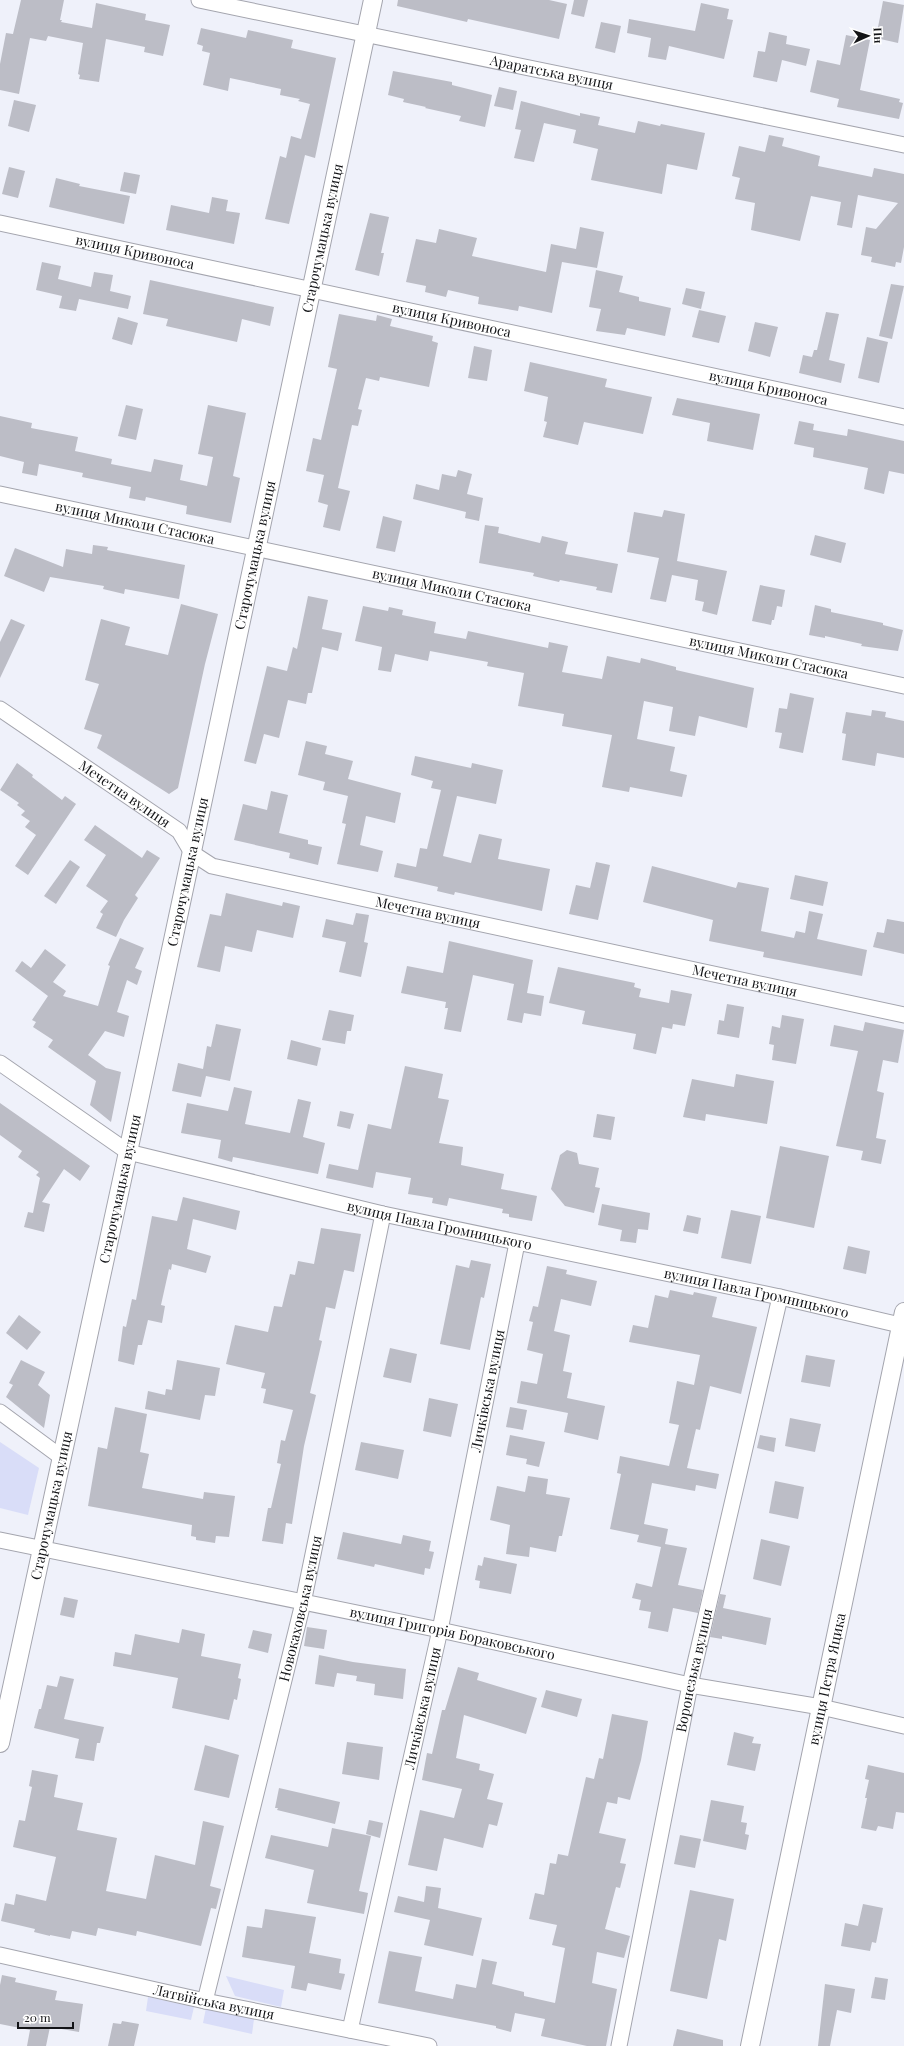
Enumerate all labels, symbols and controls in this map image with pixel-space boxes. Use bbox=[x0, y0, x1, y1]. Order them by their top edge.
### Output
north arrow bbox=[848, 16, 888, 56]
text: Пн bbox=[871, 27, 886, 44]
street label: Араратська вулиця bbox=[487, 50, 615, 94]
street label: Старочумацька вулиця bbox=[297, 161, 347, 314]
street label: вулиця Кривоноса bbox=[74, 229, 196, 273]
street label: вулиця Кривоноса bbox=[391, 297, 513, 341]
street label: вулиця Кривоноса bbox=[707, 365, 830, 409]
street label: Старочумацька вулиця bbox=[229, 478, 280, 631]
street label: вулиця Миколи Стасюка bbox=[54, 496, 216, 548]
street label: вулиця Миколи Стасюка bbox=[371, 563, 533, 616]
street label: вулиця Миколи Стасюка bbox=[688, 631, 850, 683]
street label: Мечетна вулиця bbox=[76, 756, 175, 832]
street label: Старочумацька вулиця bbox=[162, 795, 212, 948]
street label: Мечетна вулиця bbox=[374, 892, 483, 933]
street label: Мечетна вулиця bbox=[691, 960, 799, 1001]
street label: Старочумацька вулиця bbox=[94, 1112, 145, 1265]
street label: вулиця Павла Громницького bbox=[345, 1196, 534, 1254]
street label: вулиця Павла Громницького bbox=[662, 1263, 851, 1322]
street label: Личківська вулиця bbox=[465, 1327, 509, 1455]
street label: Старочумацька вулиця bbox=[26, 1429, 76, 1582]
street label: Новокаховська вулиця bbox=[274, 1533, 326, 1683]
street label: вулиця Григорія Бораковського bbox=[348, 1602, 557, 1664]
street label: Воронезька вулиця bbox=[671, 1606, 717, 1734]
street label: вулиця Петра Яцика bbox=[803, 1611, 850, 1747]
street label: Личківська вулиця bbox=[399, 1645, 445, 1772]
street label: Латвійська вулиця bbox=[151, 1979, 277, 2024]
scale bar bbox=[18, 2004, 73, 2030]
text: 20 m bbox=[24, 2009, 51, 2025]

